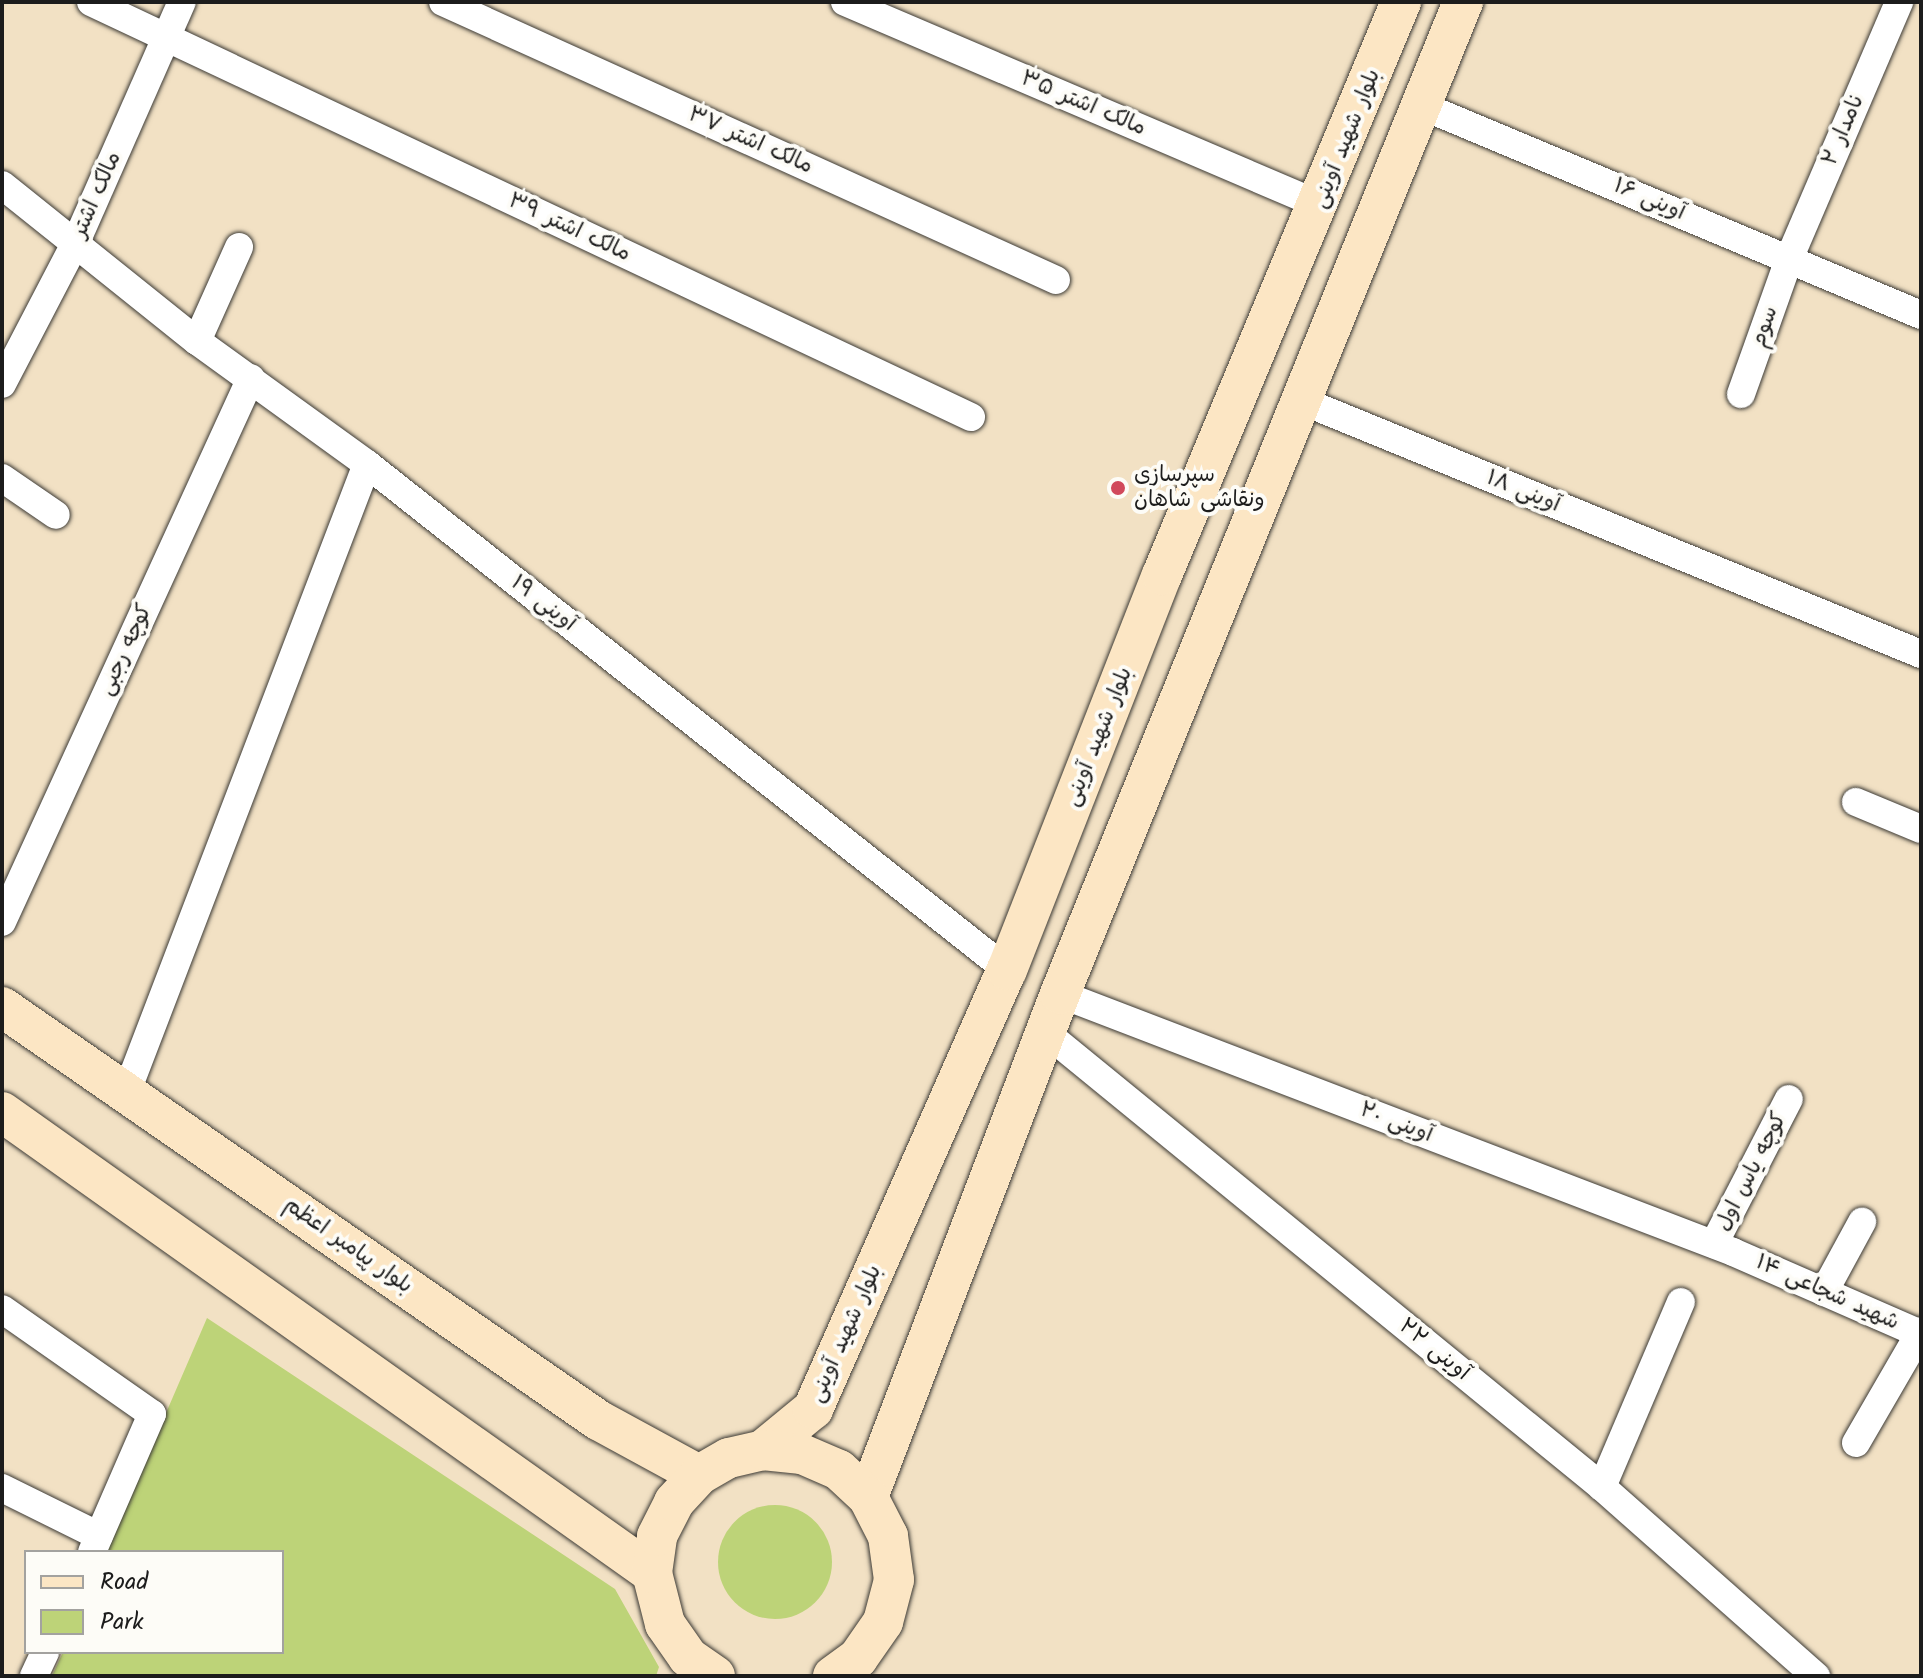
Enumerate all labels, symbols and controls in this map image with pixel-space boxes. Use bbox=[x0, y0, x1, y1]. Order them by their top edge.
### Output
street label: مالک اشتر ۳۵ bbox=[1016, 66, 1150, 142]
street label: بلوار شهید آوینی bbox=[1307, 66, 1387, 212]
street label: نامدار ۲ bbox=[1817, 90, 1871, 170]
street label: مالک اشتر ۳۷ bbox=[683, 102, 817, 180]
street label: مالک اشتر bbox=[66, 148, 128, 242]
street label: ۱۶ آوینی bbox=[1609, 173, 1689, 227]
street label: مالک اشتر ۳۹ bbox=[504, 188, 634, 268]
street label: سوم bbox=[1746, 303, 1784, 351]
place label: سپرسازی و‌نقاشی شاهان bbox=[1134, 462, 1265, 514]
street label: ۱۸ آوینی bbox=[1482, 465, 1564, 519]
marker: سپرسازی و‌نقاشی شاهان bbox=[1109, 479, 1127, 497]
street label: آوینی ۱۹ bbox=[505, 570, 581, 638]
street label: کوچه رجبی bbox=[93, 600, 159, 700]
street label: بلوار شهید آوینی bbox=[1059, 664, 1139, 810]
street label: آوینی ۲۰ bbox=[1356, 1097, 1436, 1149]
street label: کوچه یاس اول bbox=[1711, 1108, 1793, 1236]
street label: بلوار پیامبر اعظم bbox=[279, 1192, 417, 1300]
street label: شهید شجاعی ۱۴ bbox=[1751, 1250, 1903, 1336]
street label: بلوار شهید آوینی bbox=[804, 1261, 888, 1407]
street label: آوینی ۲۲ bbox=[1393, 1313, 1475, 1387]
legend bbox=[24, 1550, 284, 1654]
text: Road bbox=[100, 1563, 148, 1602]
text: Park bbox=[100, 1603, 144, 1642]

